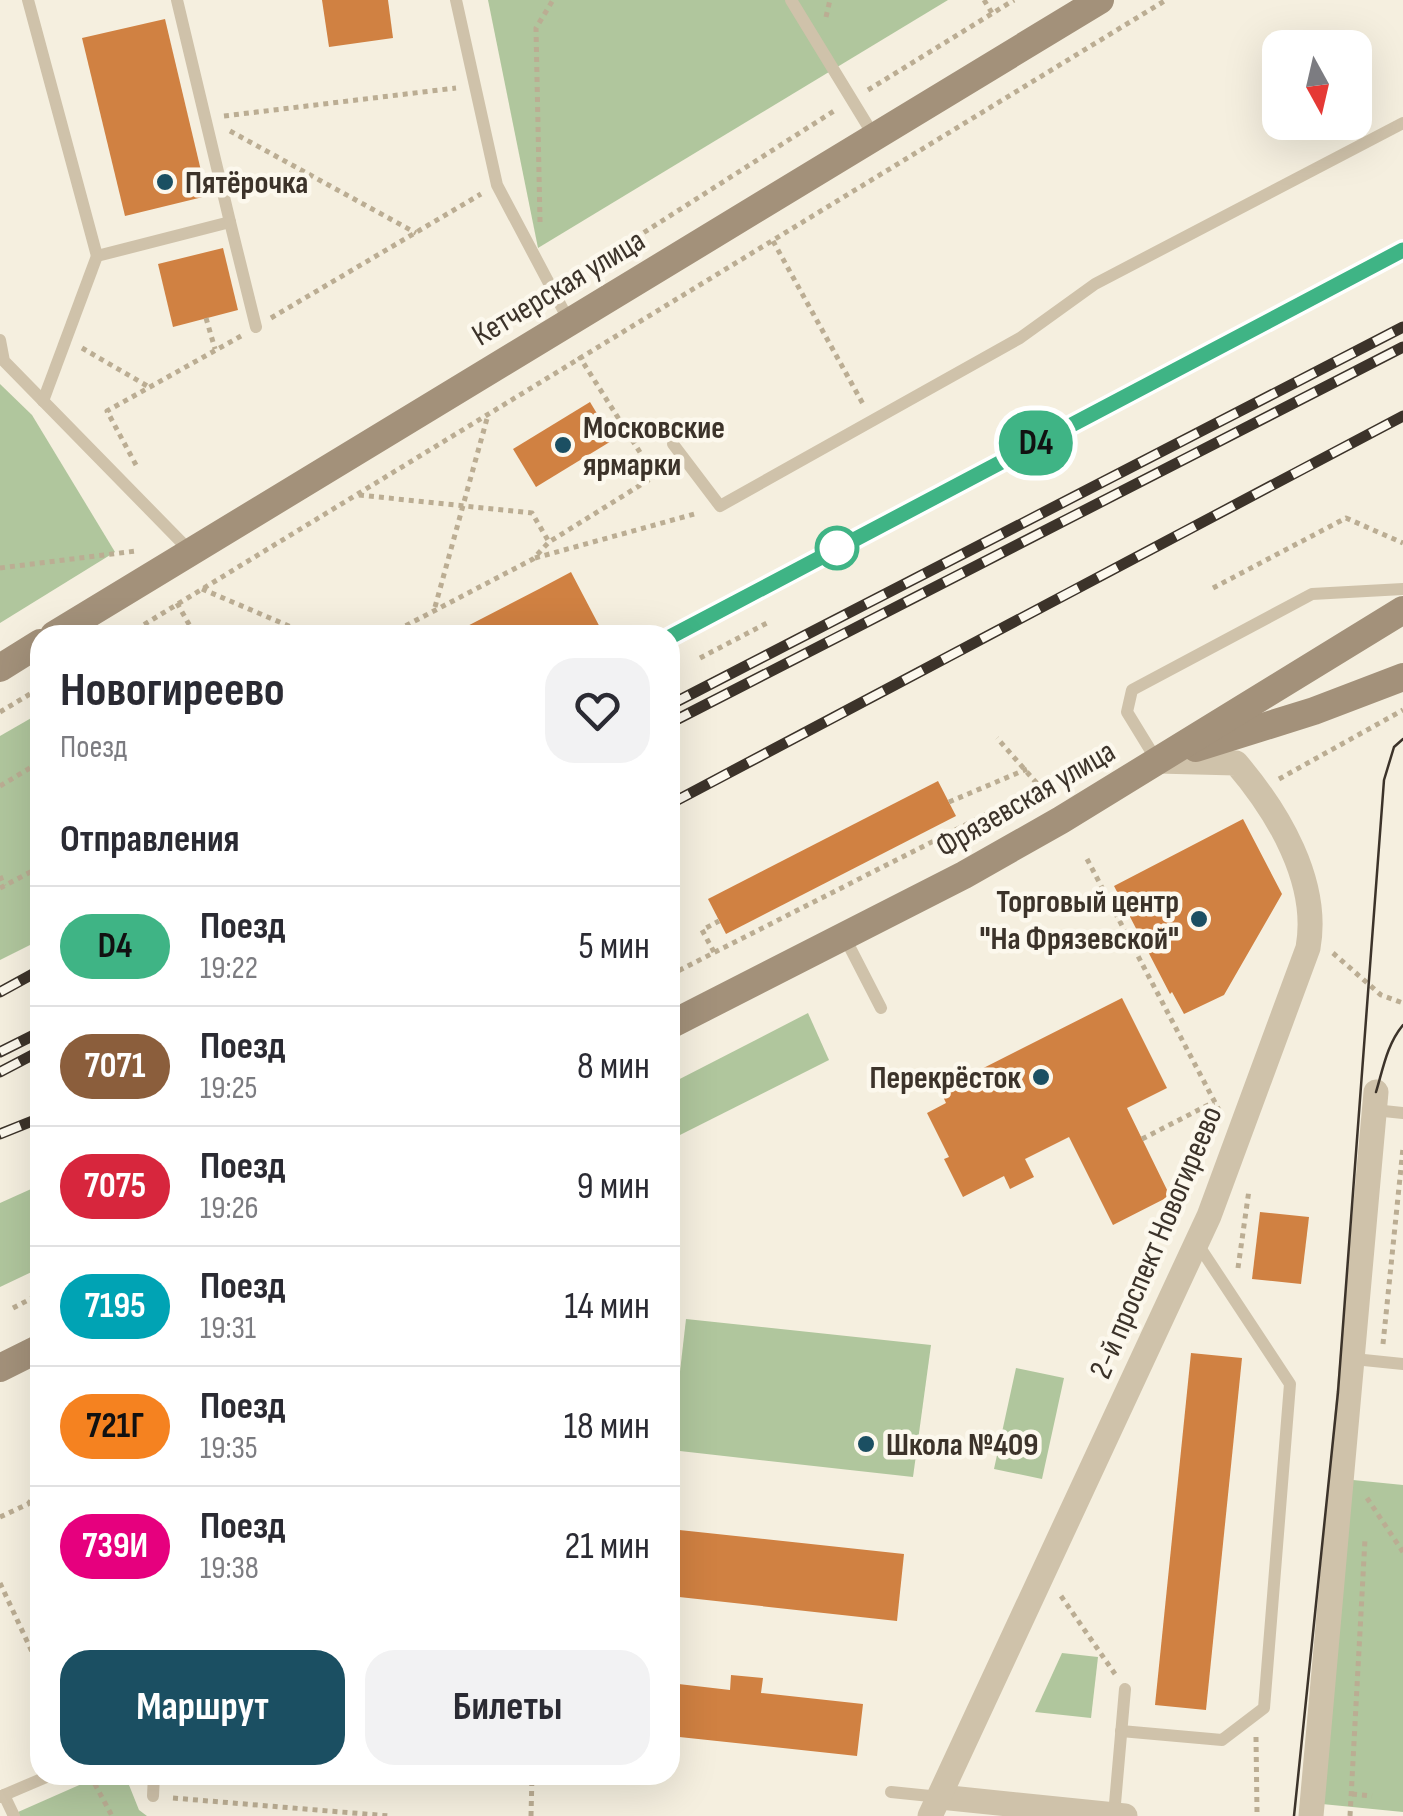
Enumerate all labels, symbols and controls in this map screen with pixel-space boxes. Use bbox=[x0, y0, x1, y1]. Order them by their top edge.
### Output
north arrow bbox=[1262, 30, 1372, 140]
map controls bbox=[1262, 30, 1372, 140]
place label: Пятёрочка bbox=[185, 164, 308, 203]
marker: Пятёрочка bbox=[154, 171, 176, 193]
street label: Кетчерская улица bbox=[465, 221, 652, 355]
place label: Московские ярмарки bbox=[583, 409, 725, 485]
line badge: D4 bbox=[991, 410, 1081, 476]
text: D4 bbox=[1019, 422, 1053, 465]
marker: Московские ярмарки bbox=[552, 434, 574, 456]
unlabelled marker bbox=[816, 527, 858, 569]
button: heart bbox=[545, 658, 650, 763]
text: Новогиреево bbox=[60, 662, 285, 719]
text: Поезд bbox=[60, 728, 127, 767]
street label: Фрязевская улица bbox=[929, 732, 1122, 866]
text: Отправления bbox=[60, 817, 240, 862]
place label: Торговый центр "На Фрязевской" bbox=[979, 883, 1179, 959]
text: Поезд bbox=[200, 904, 285, 949]
marker: Торговый центр "На Фрязевской" bbox=[1188, 908, 1210, 930]
text: 5 мин bbox=[578, 924, 650, 969]
text: D4 bbox=[98, 925, 132, 968]
text: 19:22 bbox=[200, 949, 258, 988]
text: Поезд bbox=[200, 1024, 285, 1069]
text: 8 мин bbox=[577, 1044, 650, 1089]
text: 7071 bbox=[85, 1045, 145, 1088]
place label: Перекрёсток bbox=[870, 1059, 1022, 1098]
marker: Перекрёсток bbox=[1030, 1066, 1052, 1088]
text: 19:25 bbox=[200, 1069, 257, 1108]
street label: 2-й проспект Новогиреево bbox=[1081, 1101, 1231, 1385]
text: Поезд bbox=[200, 1144, 285, 1189]
text: 9 мин bbox=[577, 1164, 650, 1209]
text: 7075 bbox=[84, 1165, 146, 1208]
text: 19:26 bbox=[200, 1189, 259, 1228]
text: Поезд bbox=[200, 1264, 285, 1309]
text: 14 мин bbox=[564, 1284, 650, 1329]
text: 7195 bbox=[84, 1285, 146, 1328]
text: 19:31 bbox=[200, 1309, 256, 1348]
text: Поезд bbox=[200, 1384, 285, 1429]
text: 18 мин bbox=[564, 1404, 650, 1449]
text: 721Г bbox=[86, 1405, 144, 1448]
place label: Школа №409 bbox=[886, 1426, 1039, 1465]
text: 19:35 bbox=[200, 1429, 258, 1468]
marker: Школа №409 bbox=[855, 1433, 877, 1455]
text: Поезд bbox=[200, 1504, 285, 1549]
text: 21 мин bbox=[565, 1524, 650, 1569]
text: 739И bbox=[82, 1525, 148, 1568]
text: 19:38 bbox=[200, 1549, 259, 1588]
button: Маршрут bbox=[60, 1650, 345, 1765]
button: Билеты bbox=[365, 1650, 650, 1765]

